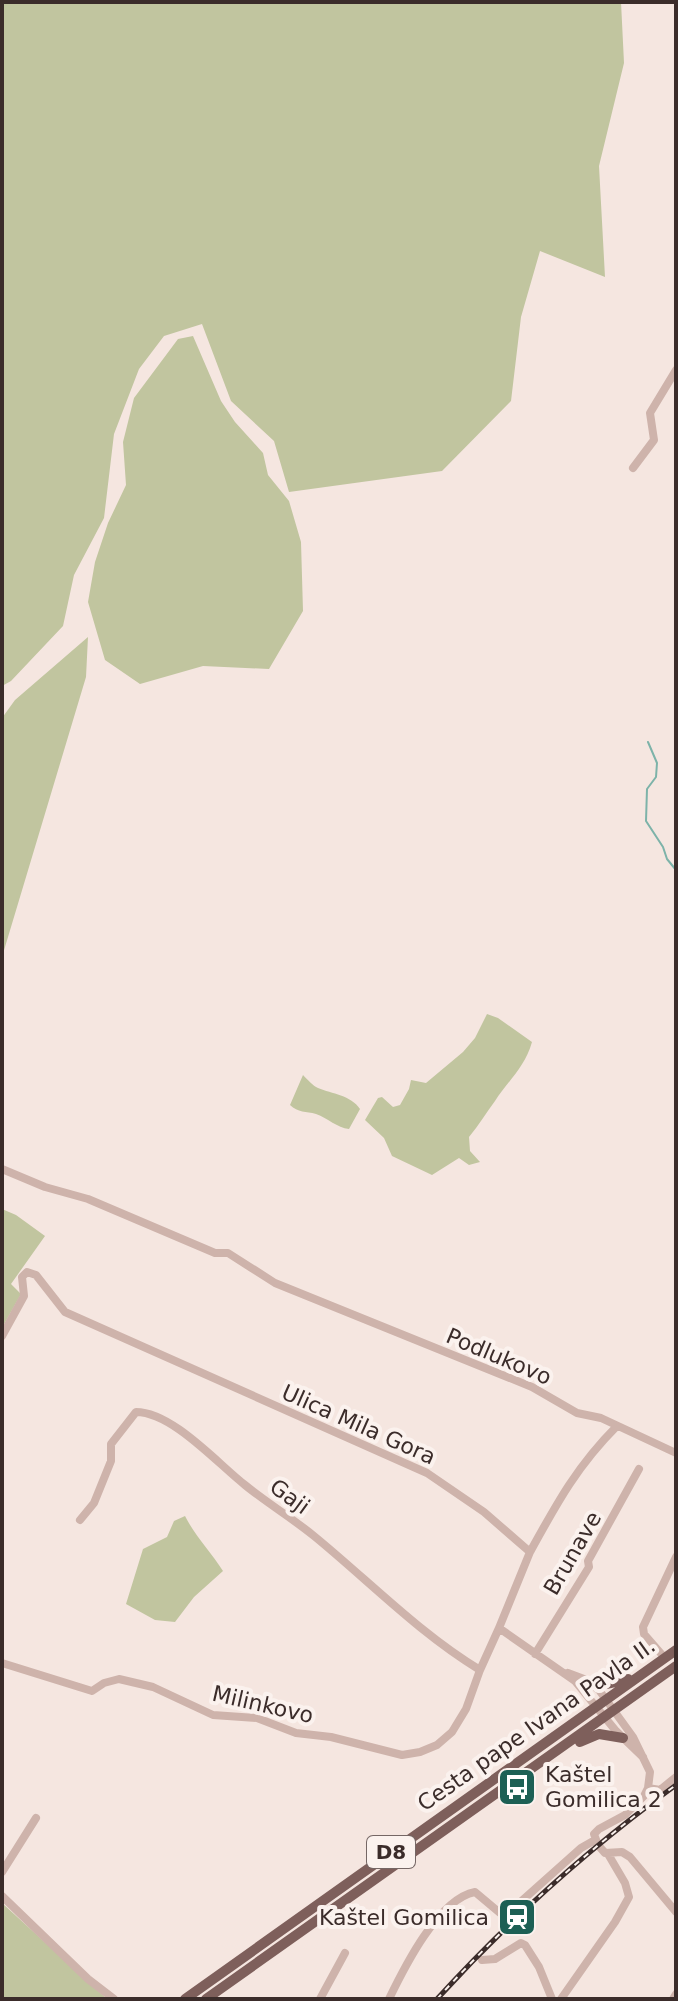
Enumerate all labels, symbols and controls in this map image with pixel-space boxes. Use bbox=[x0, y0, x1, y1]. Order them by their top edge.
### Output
street label: Podlukovo bbox=[442, 1323, 555, 1390]
street label: Ulica Mila Gora bbox=[278, 1379, 440, 1470]
street label: Gaji bbox=[265, 1474, 314, 1519]
street label: Brunave bbox=[539, 1507, 606, 1599]
street label: Cesta pape Ivana Pavla II. bbox=[413, 1633, 660, 1816]
street label: Milinkovo bbox=[210, 1681, 316, 1728]
place label: Kaštel Gomilica 2 bbox=[545, 1762, 662, 1812]
bus stop icon: Kaštel Gomilica 2 bbox=[496, 1766, 538, 1808]
road number: D8 bbox=[367, 1836, 415, 1868]
station icon: Kaštel Gomilica bbox=[496, 1896, 538, 1938]
place label: Kaštel Gomilica bbox=[319, 1905, 489, 1930]

